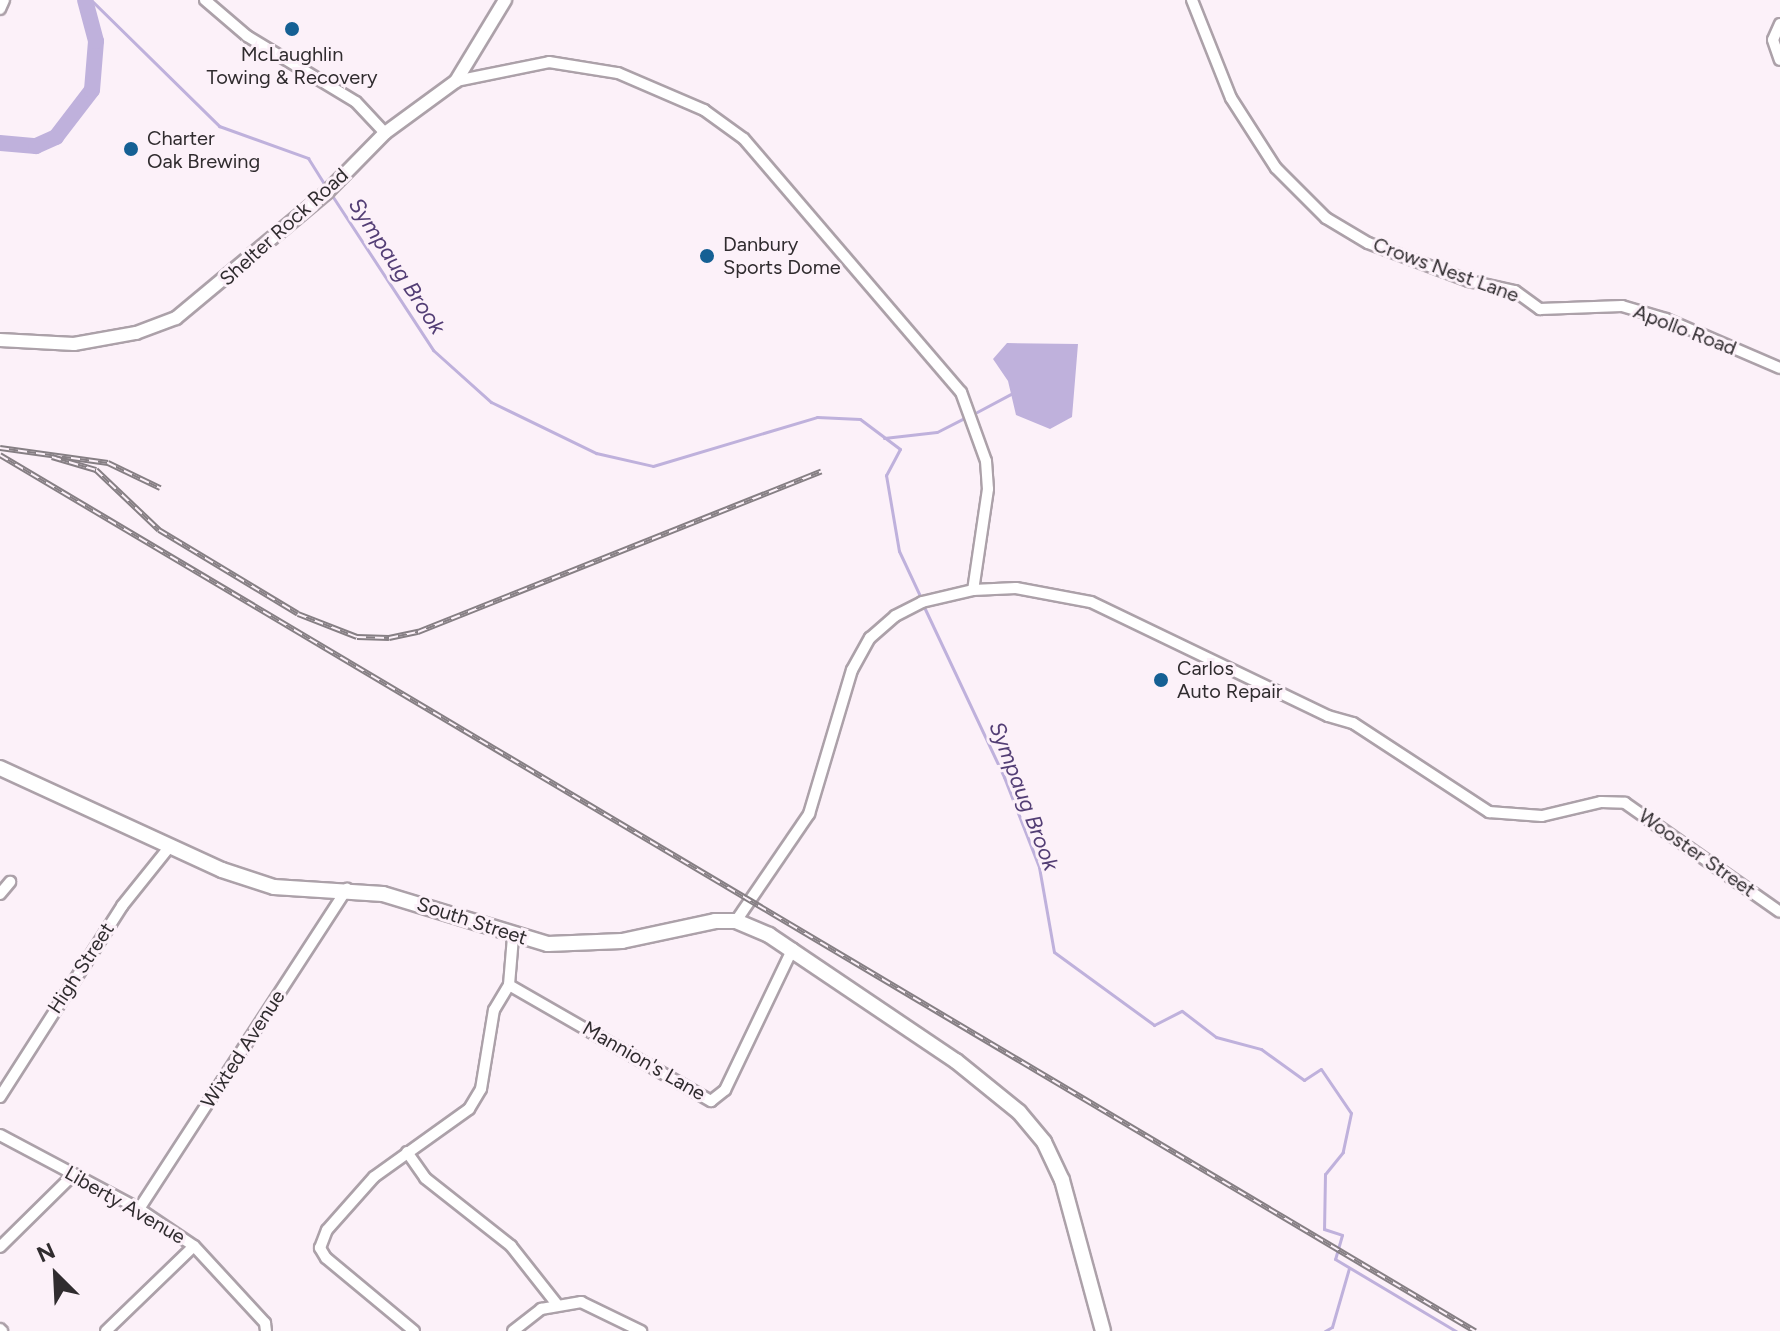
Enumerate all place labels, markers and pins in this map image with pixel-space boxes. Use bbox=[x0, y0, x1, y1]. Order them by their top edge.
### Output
marker: McLaughlin Towing & Recovery bbox=[283, 20, 301, 38]
place label: McLaughlin Towing & Recovery bbox=[206, 42, 378, 89]
place label: Charter Oak Brewing bbox=[147, 126, 260, 173]
marker: Charter Oak Brewing bbox=[122, 140, 140, 158]
place label: Danbury Sports Dome bbox=[723, 232, 841, 279]
marker: Danbury Sports Dome bbox=[698, 247, 716, 265]
place label: Carlos Auto Repair bbox=[1177, 656, 1283, 703]
marker: Carlos Auto Repair bbox=[1152, 671, 1170, 689]

